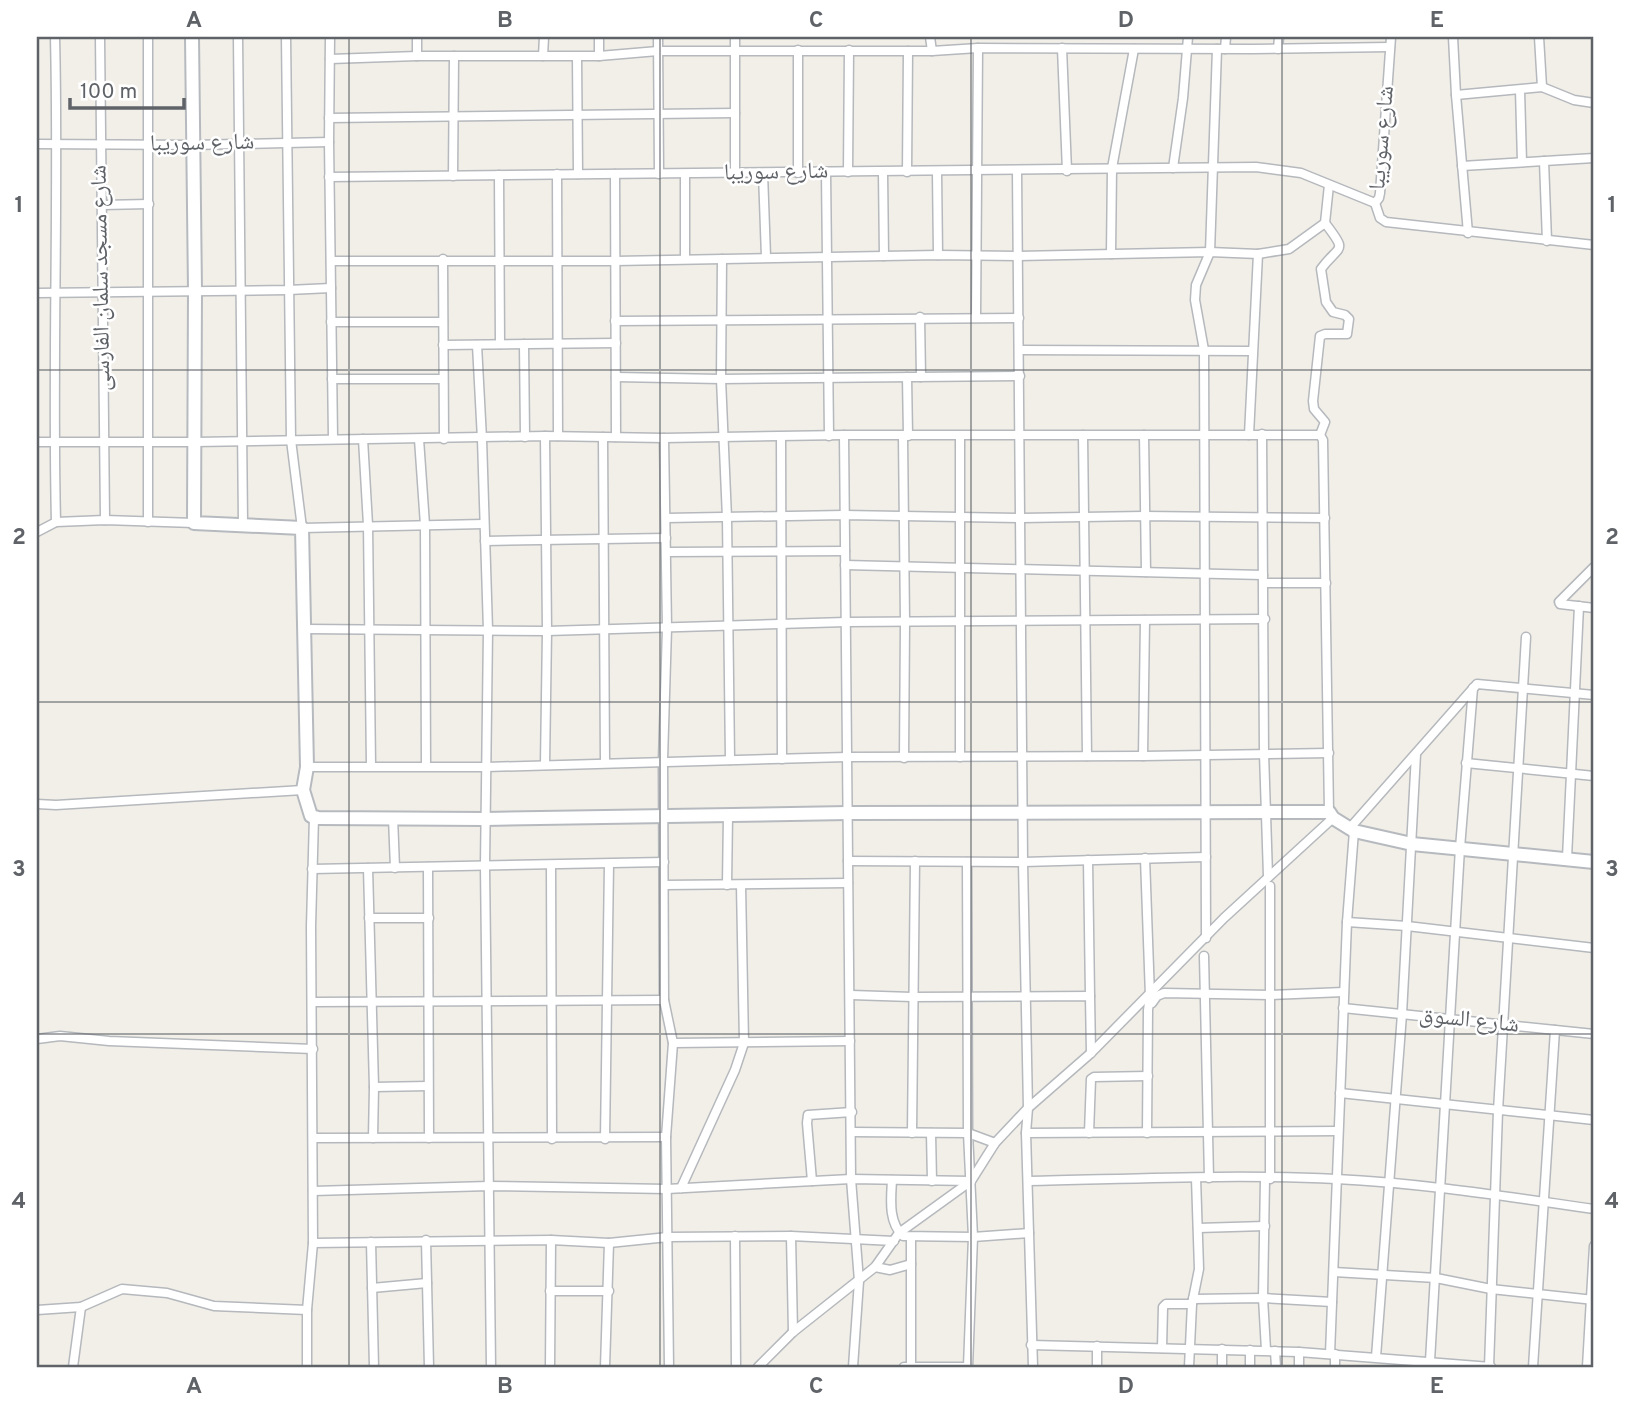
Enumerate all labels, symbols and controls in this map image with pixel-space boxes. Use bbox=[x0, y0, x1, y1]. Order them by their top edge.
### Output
text: A bbox=[186, 7, 202, 36]
text: B bbox=[497, 7, 513, 36]
text: C bbox=[809, 7, 823, 36]
text: D bbox=[1118, 7, 1134, 36]
text: E bbox=[1430, 7, 1444, 36]
scale bar bbox=[70, 66, 184, 110]
text: 100 m bbox=[80, 79, 137, 106]
street label: شارع سوريبا bbox=[1364, 85, 1402, 191]
street label: شارع سوريبا bbox=[150, 129, 254, 159]
street label: شارع سوريبا bbox=[724, 158, 828, 188]
street label: شارع مسجد سلمان الفارسى bbox=[86, 165, 118, 391]
text: 1 bbox=[14, 192, 24, 221]
text: 1 bbox=[1607, 192, 1617, 221]
text: 2 bbox=[12, 524, 26, 553]
text: 2 bbox=[1605, 524, 1619, 553]
text: 3 bbox=[12, 856, 26, 885]
text: 3 bbox=[1605, 856, 1619, 885]
street label: شارع السوق bbox=[1418, 1001, 1520, 1041]
text: 4 bbox=[12, 1188, 26, 1217]
text: 4 bbox=[1605, 1188, 1619, 1217]
text: A bbox=[186, 1373, 202, 1402]
text: B bbox=[497, 1373, 513, 1402]
text: C bbox=[809, 1373, 823, 1402]
text: D bbox=[1118, 1373, 1134, 1402]
text: E bbox=[1430, 1373, 1444, 1402]

